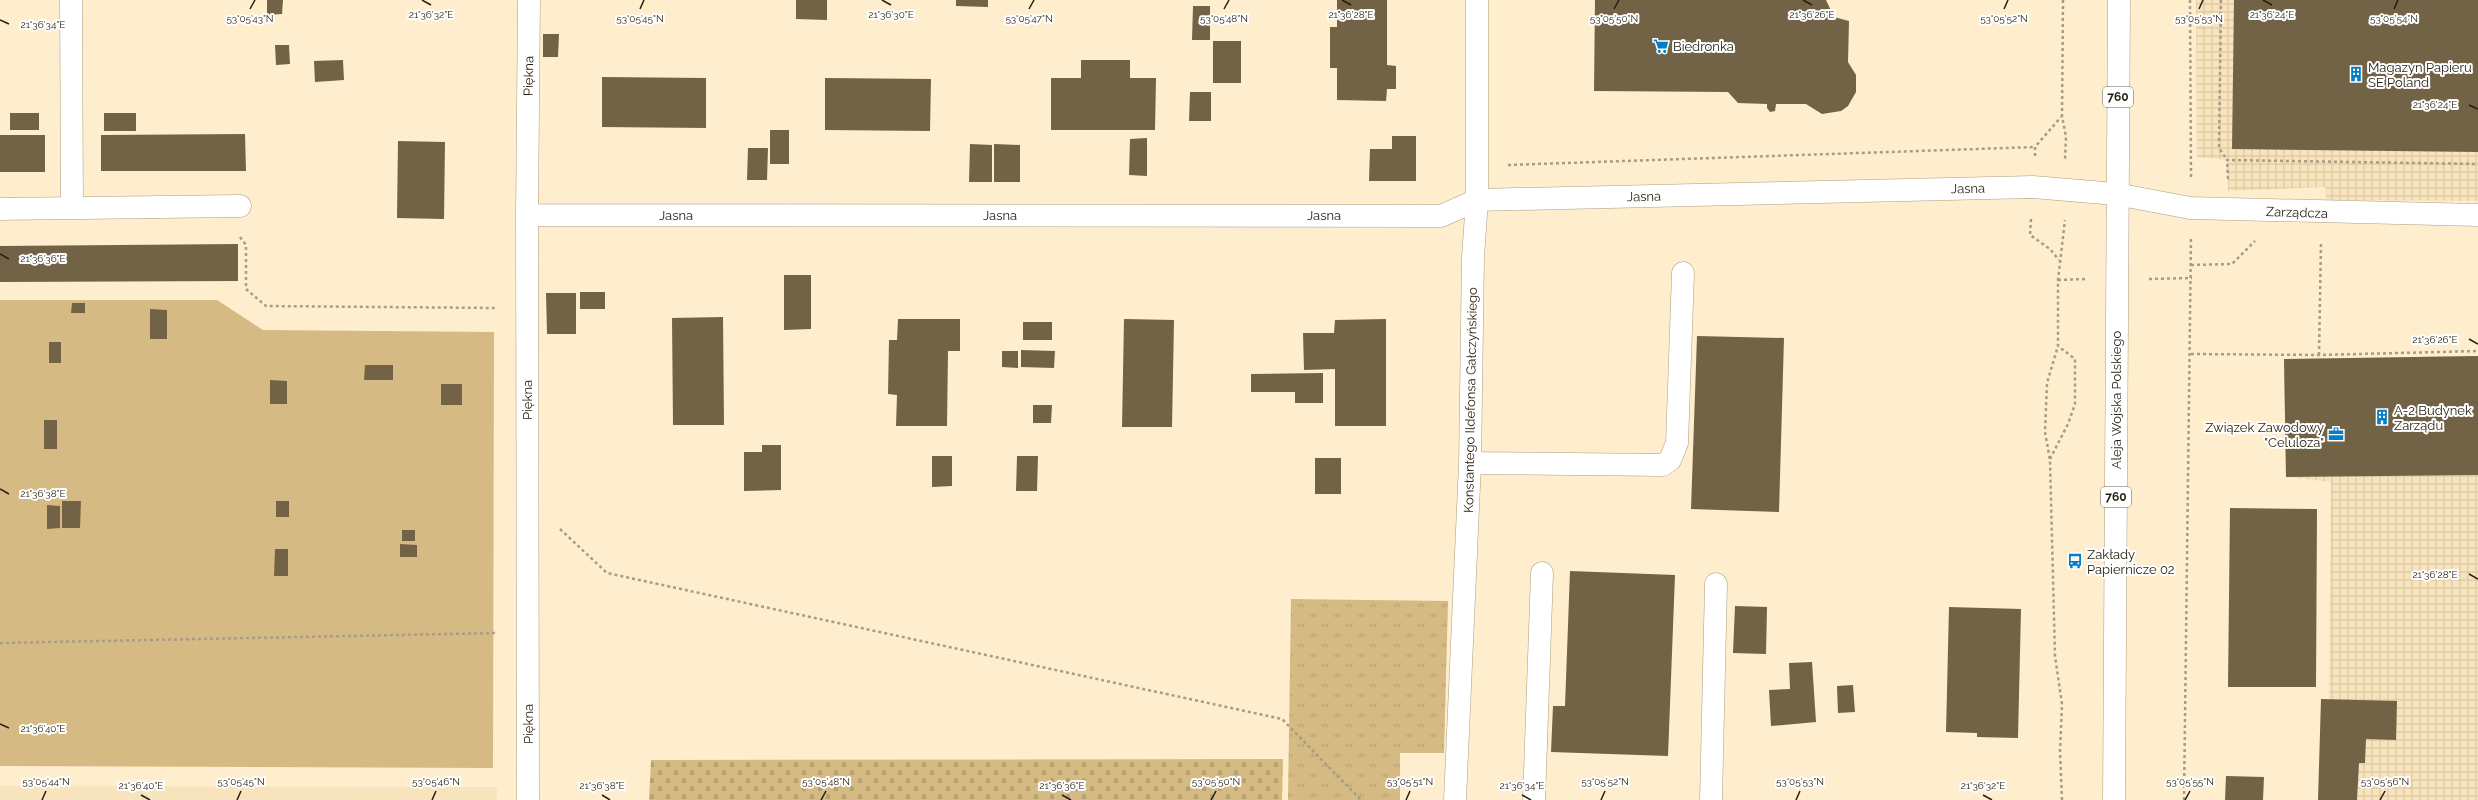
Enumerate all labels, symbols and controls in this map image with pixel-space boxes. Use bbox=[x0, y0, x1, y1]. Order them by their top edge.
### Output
text: 21°36'32"E bbox=[409, 9, 453, 20]
text: 21°36'30"E bbox=[868, 9, 914, 20]
text: 21°36'28"E bbox=[1328, 9, 1374, 20]
text: 21°36'26"E bbox=[1789, 9, 1835, 20]
text: 21°36'24"E bbox=[2250, 9, 2294, 20]
text: 53°05'43"N bbox=[226, 13, 274, 24]
text: 53°05'45"N bbox=[616, 13, 664, 24]
text: 53°05'47"N bbox=[1005, 13, 1053, 24]
text: 53°05'48"N bbox=[1200, 13, 1248, 24]
text: 53°05'50"N bbox=[1590, 13, 1638, 24]
text: 53°05'52"N bbox=[1980, 13, 2028, 24]
text: 53°05'53"N bbox=[2175, 13, 2223, 24]
text: 53°05'54"N bbox=[2370, 13, 2418, 24]
text: 21°36'34"E bbox=[21, 19, 65, 30]
supermarket icon: Biedronka bbox=[1652, 37, 1670, 55]
place label: Biedronka bbox=[1673, 39, 1734, 54]
street label: Piękna bbox=[521, 56, 536, 96]
place label: Magazyn Papieru SE Poland bbox=[2368, 60, 2472, 90]
building icon: Magazyn Papieru SE Poland bbox=[2347, 65, 2365, 83]
road number: 760 bbox=[2103, 87, 2133, 107]
text: 21°36'24"E bbox=[2413, 99, 2457, 110]
street label: Jasna bbox=[1951, 181, 1985, 196]
street label: Jasna bbox=[1627, 189, 1661, 204]
street label: Zarządcza bbox=[2266, 204, 2328, 221]
street label: Jasna bbox=[659, 208, 693, 223]
street label: Jasna bbox=[983, 208, 1017, 223]
street label: Jasna bbox=[1307, 208, 1341, 223]
text: 21°36'36"E bbox=[20, 253, 66, 264]
street label: Konstantego Ildefonsa Gałczyńskiego bbox=[1461, 287, 1480, 513]
street label: Aleja Wojska Polskiego bbox=[2109, 331, 2124, 469]
text: 21°36'26"E bbox=[2412, 334, 2458, 345]
street label: Piękna bbox=[520, 380, 535, 420]
place label: A-2 Budynek Zarządu bbox=[2394, 403, 2472, 433]
building icon: A-2 Budynek Zarządu bbox=[2373, 408, 2391, 426]
place label: Związek Zawodowy "Celuloza" bbox=[2205, 420, 2324, 450]
office icon: Związek Zawodowy "Celuloza" bbox=[2327, 425, 2345, 443]
road number: 760 bbox=[2101, 487, 2131, 507]
text: 21°36'38"E bbox=[20, 488, 66, 499]
place label: Zakłady Papiernicze 02 bbox=[2087, 547, 2175, 577]
bus stop icon: Zakłady Papiernicze 02 bbox=[2066, 552, 2084, 570]
text: 21°36'28"E bbox=[2412, 569, 2458, 580]
street label: Piękna bbox=[521, 704, 536, 744]
text: 21°36'40"E bbox=[21, 723, 65, 734]
text: 53°05'44"N bbox=[22, 776, 70, 787]
text: 53°05'45"N bbox=[217, 776, 265, 787]
text: 53°05'46"N bbox=[412, 776, 460, 787]
text: 53°05'48"N bbox=[802, 776, 850, 787]
text: 53°05'50"N bbox=[1192, 776, 1240, 787]
text: 53°05'51"N bbox=[1387, 776, 1433, 787]
text: 53°05'52"N bbox=[1581, 776, 1629, 787]
text: 53°05'53"N bbox=[1776, 776, 1824, 787]
text: 53°05'55"N bbox=[2166, 776, 2214, 787]
text: 53°05'56"N bbox=[2361, 776, 2409, 787]
text: 21°36'40"E bbox=[119, 780, 163, 791]
text: 21°36'38"E bbox=[579, 780, 625, 791]
text: 21°36'36"E bbox=[1039, 780, 1085, 791]
text: 21°36'34"E bbox=[1500, 780, 1544, 791]
text: 21°36'32"E bbox=[1961, 780, 2005, 791]

